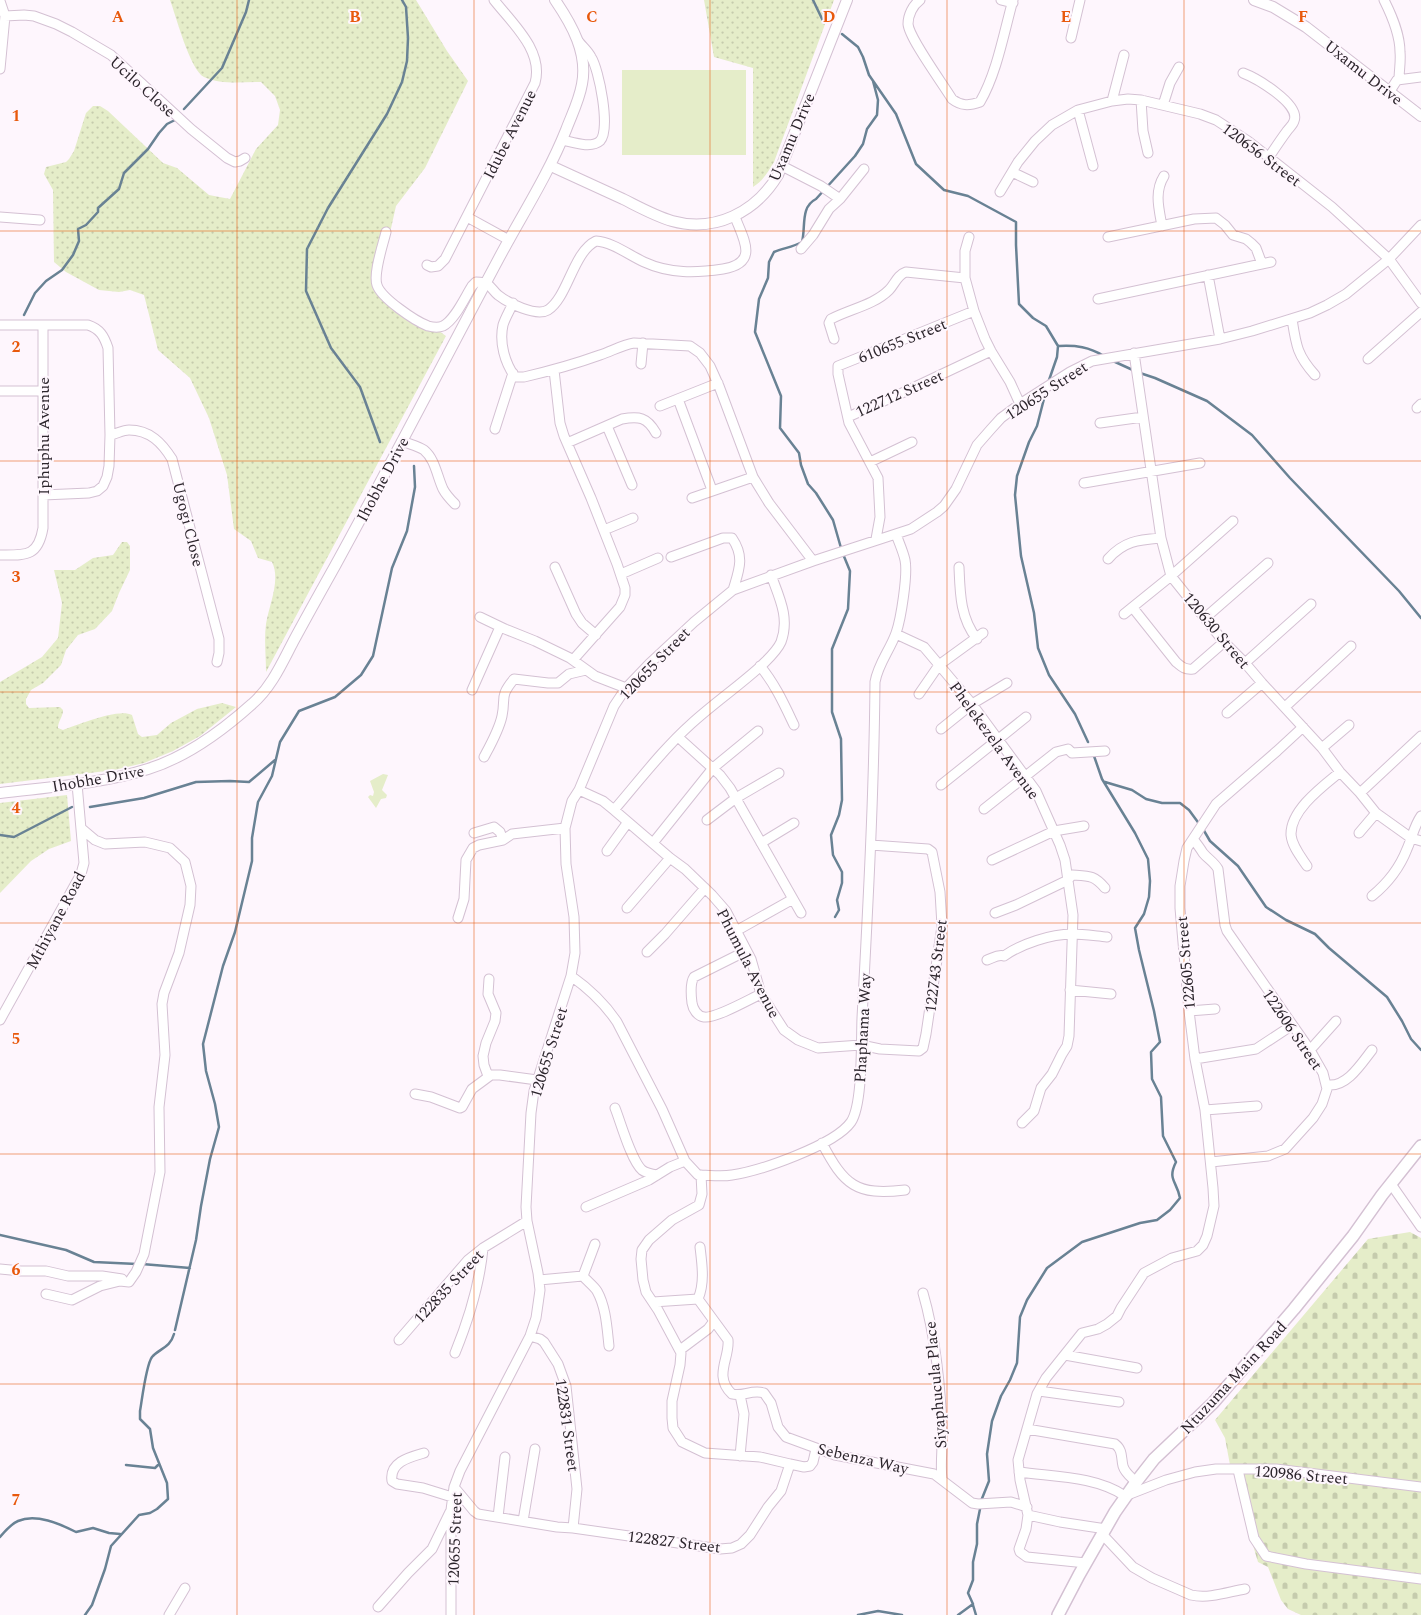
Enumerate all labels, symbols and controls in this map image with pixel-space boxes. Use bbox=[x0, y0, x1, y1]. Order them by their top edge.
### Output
text: A bbox=[112, 5, 125, 29]
text: B bbox=[349, 5, 361, 29]
text: C bbox=[586, 5, 598, 29]
text: D bbox=[823, 5, 836, 29]
text: E bbox=[1061, 5, 1071, 29]
text: F bbox=[1298, 5, 1308, 29]
street label: Uxamu Drive bbox=[1319, 34, 1408, 111]
street label: Ucilo Close bbox=[104, 50, 181, 123]
street label: Idube Avenue bbox=[477, 85, 543, 183]
street label: Uxamu Drive bbox=[762, 89, 821, 185]
text: 1 bbox=[12, 104, 20, 128]
street label: 120656 Street bbox=[1217, 117, 1306, 193]
street label: 610655 Street bbox=[854, 312, 951, 370]
text: 2 bbox=[12, 335, 21, 359]
street label: 120655 Street bbox=[1001, 355, 1093, 426]
street label: 122712 Street bbox=[852, 364, 948, 424]
street label: Iphuphu Avenue bbox=[32, 377, 56, 495]
street label: Ihobhe Drive bbox=[350, 433, 415, 526]
street label: Ugogi Close bbox=[166, 479, 210, 569]
text: 3 bbox=[12, 565, 21, 589]
street label: 120630 Street bbox=[1177, 587, 1256, 675]
street label: 120655 Street bbox=[613, 621, 696, 706]
street label: Phelekezela Avenue bbox=[943, 677, 1045, 805]
street label: Ihobhe Drive bbox=[50, 759, 146, 799]
text: 4 bbox=[12, 796, 21, 820]
street label: Mthiyane Road bbox=[20, 867, 92, 974]
street label: Phumula Avenue bbox=[710, 904, 786, 1023]
street label: 122605 Street bbox=[1170, 915, 1202, 1011]
street label: 122743 Street bbox=[918, 918, 954, 1014]
street label: Phaphama Way bbox=[848, 971, 878, 1083]
street label: 122606 Street bbox=[1256, 984, 1329, 1076]
street label: 120655 Street bbox=[524, 1004, 574, 1101]
text: 5 bbox=[12, 1027, 20, 1051]
street label: 122835 Street bbox=[408, 1244, 490, 1329]
text: 6 bbox=[12, 1258, 21, 1282]
street label: Ntuzuma Main Road bbox=[1175, 1316, 1293, 1440]
street label: Siyaphucula Place bbox=[918, 1320, 954, 1450]
street label: 122831 Street bbox=[549, 1377, 585, 1474]
street label: Sebenza Way bbox=[815, 1437, 912, 1481]
street label: 120986 Street bbox=[1253, 1459, 1349, 1491]
text: 7 bbox=[12, 1488, 21, 1512]
street label: 120655 Street bbox=[441, 1491, 469, 1586]
street label: 122827 Street bbox=[626, 1524, 722, 1560]

